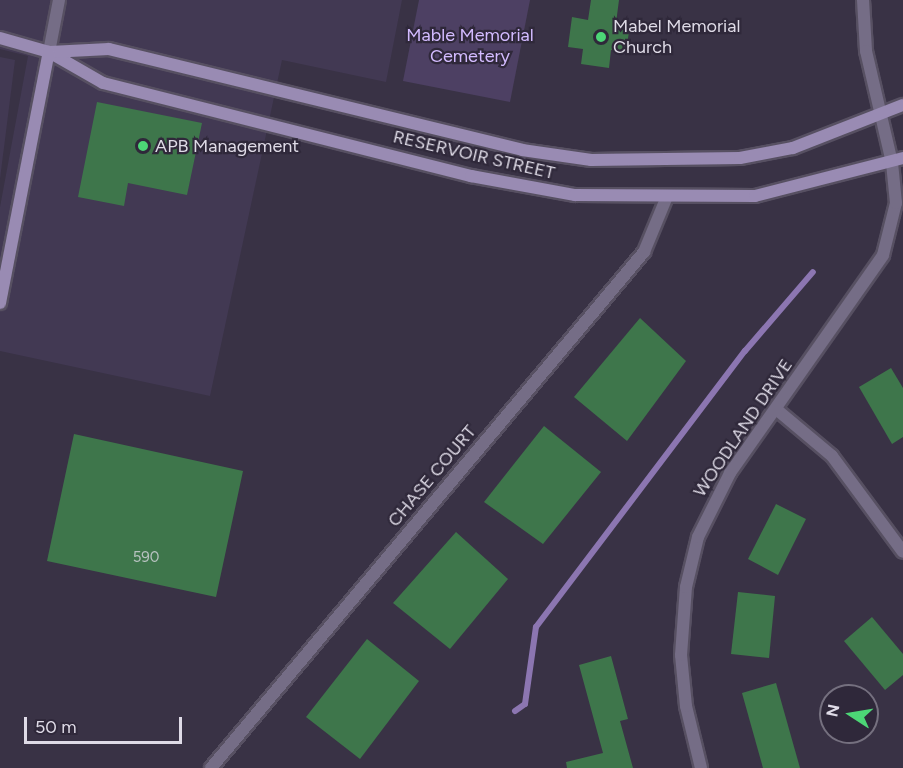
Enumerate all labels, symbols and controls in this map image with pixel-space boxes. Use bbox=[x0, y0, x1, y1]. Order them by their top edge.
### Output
place label: Mabel Memorial Church bbox=[613, 16, 740, 58]
park label: Mable Memorial Cemetery bbox=[406, 25, 534, 68]
marker: Mabel Memorial Church bbox=[594, 30, 608, 44]
street label: RESERVOIR STREET bbox=[391, 126, 557, 184]
place label: APB Management bbox=[155, 135, 299, 157]
marker: APB Management bbox=[136, 139, 150, 153]
street label: WOODLAND DRIVE bbox=[689, 355, 797, 501]
street label: CHASE COURT bbox=[383, 421, 481, 531]
house number: 590 bbox=[133, 549, 159, 567]
north arrow bbox=[819, 684, 879, 744]
text: N bbox=[822, 703, 843, 719]
scale bar bbox=[27, 705, 184, 743]
text: 50 m bbox=[35, 716, 77, 738]

